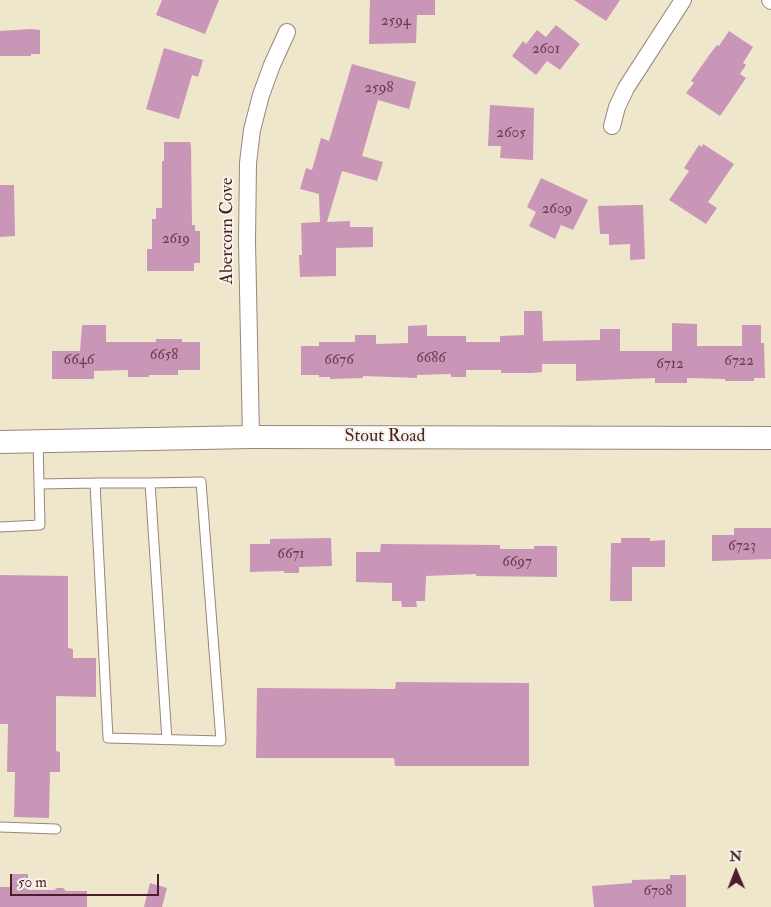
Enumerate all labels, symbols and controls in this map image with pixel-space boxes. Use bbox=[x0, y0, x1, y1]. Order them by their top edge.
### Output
house number: 2594 bbox=[381, 13, 411, 31]
house number: 2601 bbox=[532, 41, 560, 59]
house number: 2598 bbox=[365, 80, 393, 98]
house number: 2605 bbox=[496, 125, 526, 143]
street label: Abercorn Cove bbox=[217, 178, 239, 284]
house number: 2609 bbox=[542, 201, 572, 219]
house number: 2619 bbox=[162, 231, 190, 249]
house number: 6658 bbox=[150, 347, 178, 365]
house number: 6686 bbox=[416, 350, 446, 368]
house number: 6646 bbox=[64, 352, 94, 370]
house number: 6676 bbox=[324, 352, 354, 370]
house number: 6722 bbox=[724, 353, 754, 371]
house number: 6712 bbox=[656, 356, 684, 374]
street label: Stout Road bbox=[345, 426, 425, 448]
house number: 6723 bbox=[728, 538, 756, 556]
house number: 6671 bbox=[277, 546, 305, 564]
house number: 6697 bbox=[502, 554, 532, 572]
north arrow bbox=[711, 847, 761, 897]
text: N bbox=[729, 848, 742, 865]
scale bar bbox=[12, 864, 161, 896]
text: 50 m bbox=[18, 873, 47, 892]
house number: 6708 bbox=[643, 883, 673, 901]

